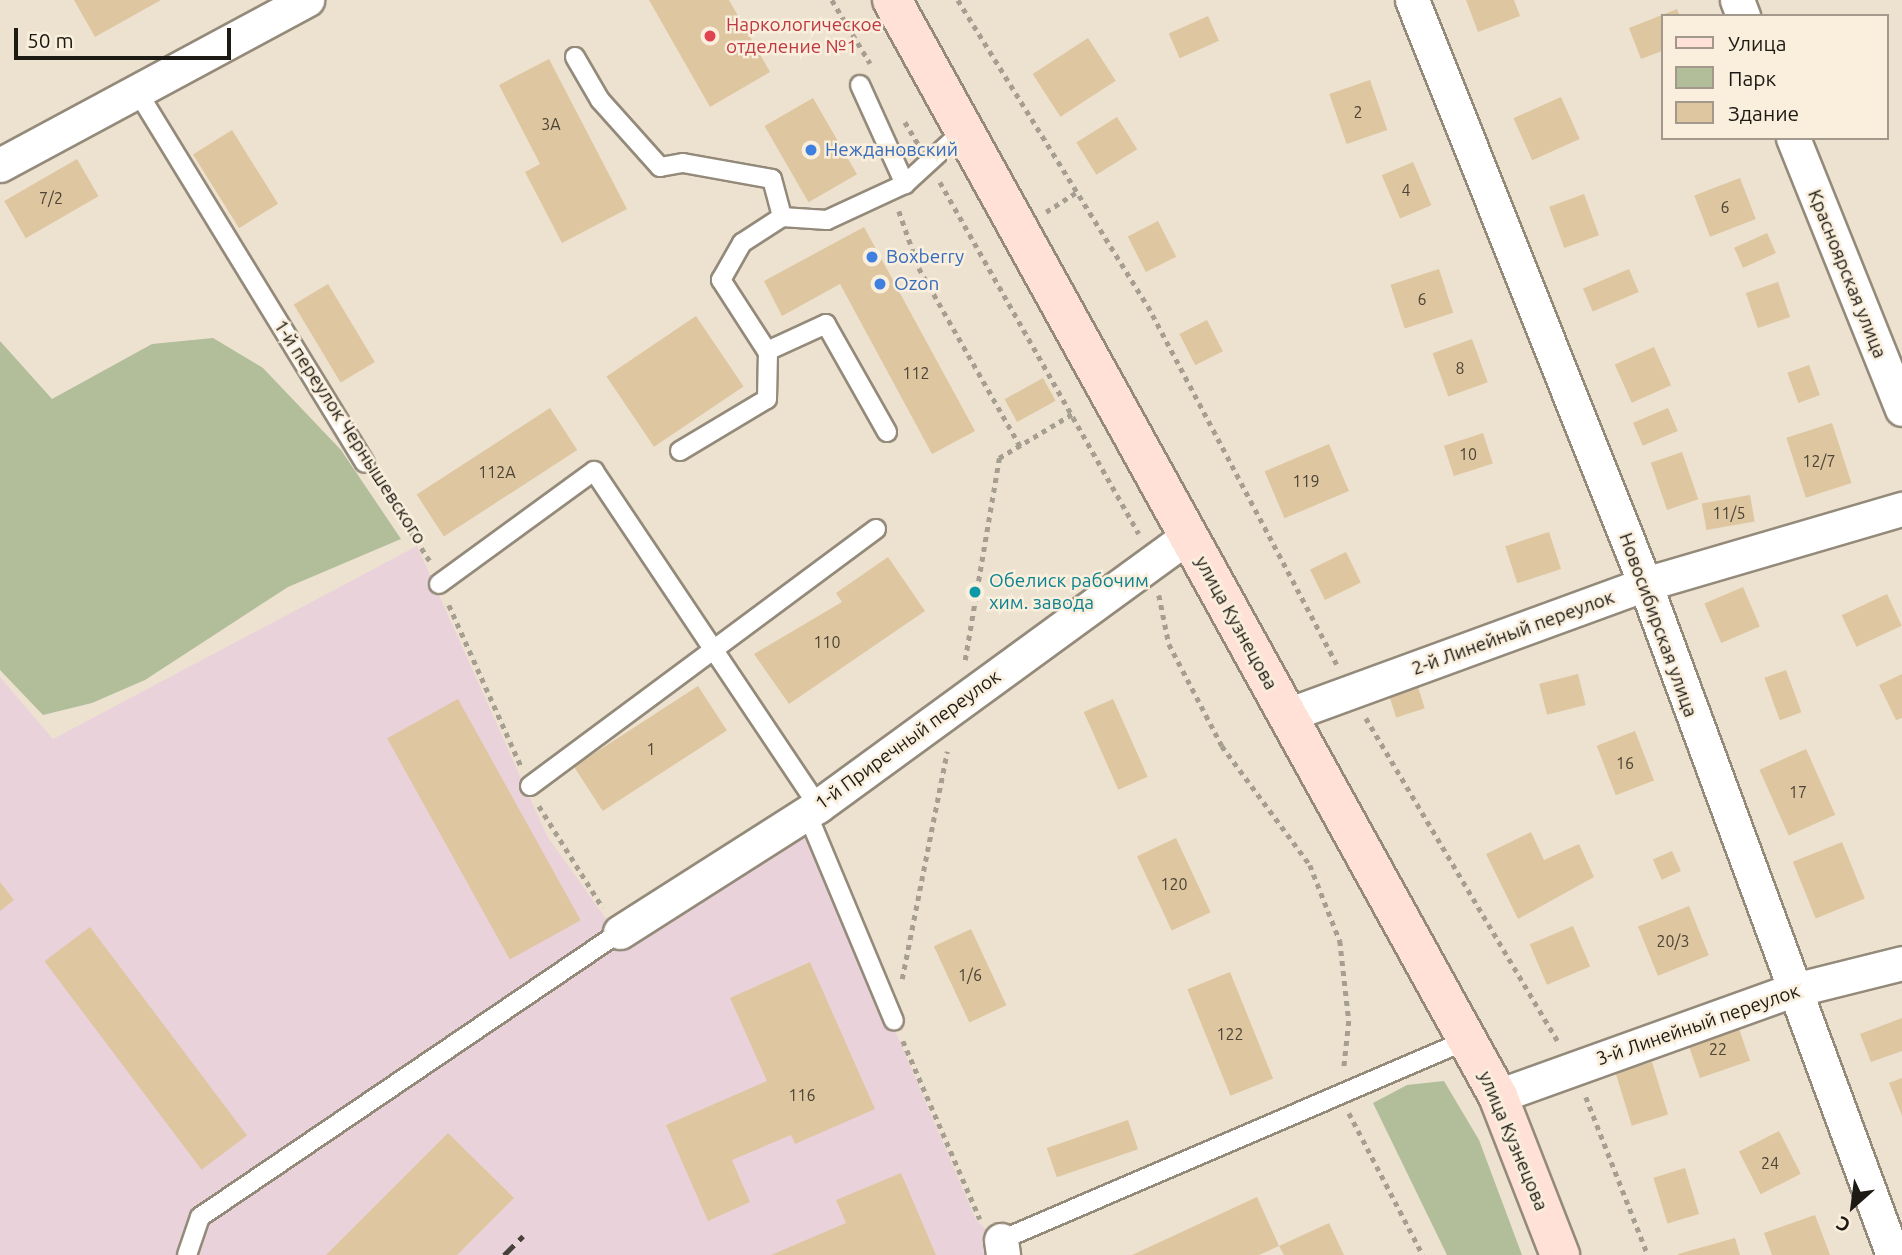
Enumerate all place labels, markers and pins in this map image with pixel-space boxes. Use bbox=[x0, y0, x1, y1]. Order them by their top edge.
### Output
place label: Наркологическое отделение №1 bbox=[726, 14, 882, 58]
marker: Наркологическое отделение №1 bbox=[700, 26, 720, 46]
place label: Неждановский bbox=[825, 139, 958, 161]
marker: Неждановский bbox=[803, 142, 819, 158]
place label: Boxberry bbox=[886, 246, 964, 268]
marker: Boxberry bbox=[864, 249, 880, 265]
place label: Ozon bbox=[894, 273, 939, 295]
marker: Ozon bbox=[872, 276, 888, 292]
place label: Обелиск рабочим хим. завода bbox=[989, 570, 1149, 614]
marker: Обелиск рабочим хим. завода bbox=[967, 584, 983, 600]

